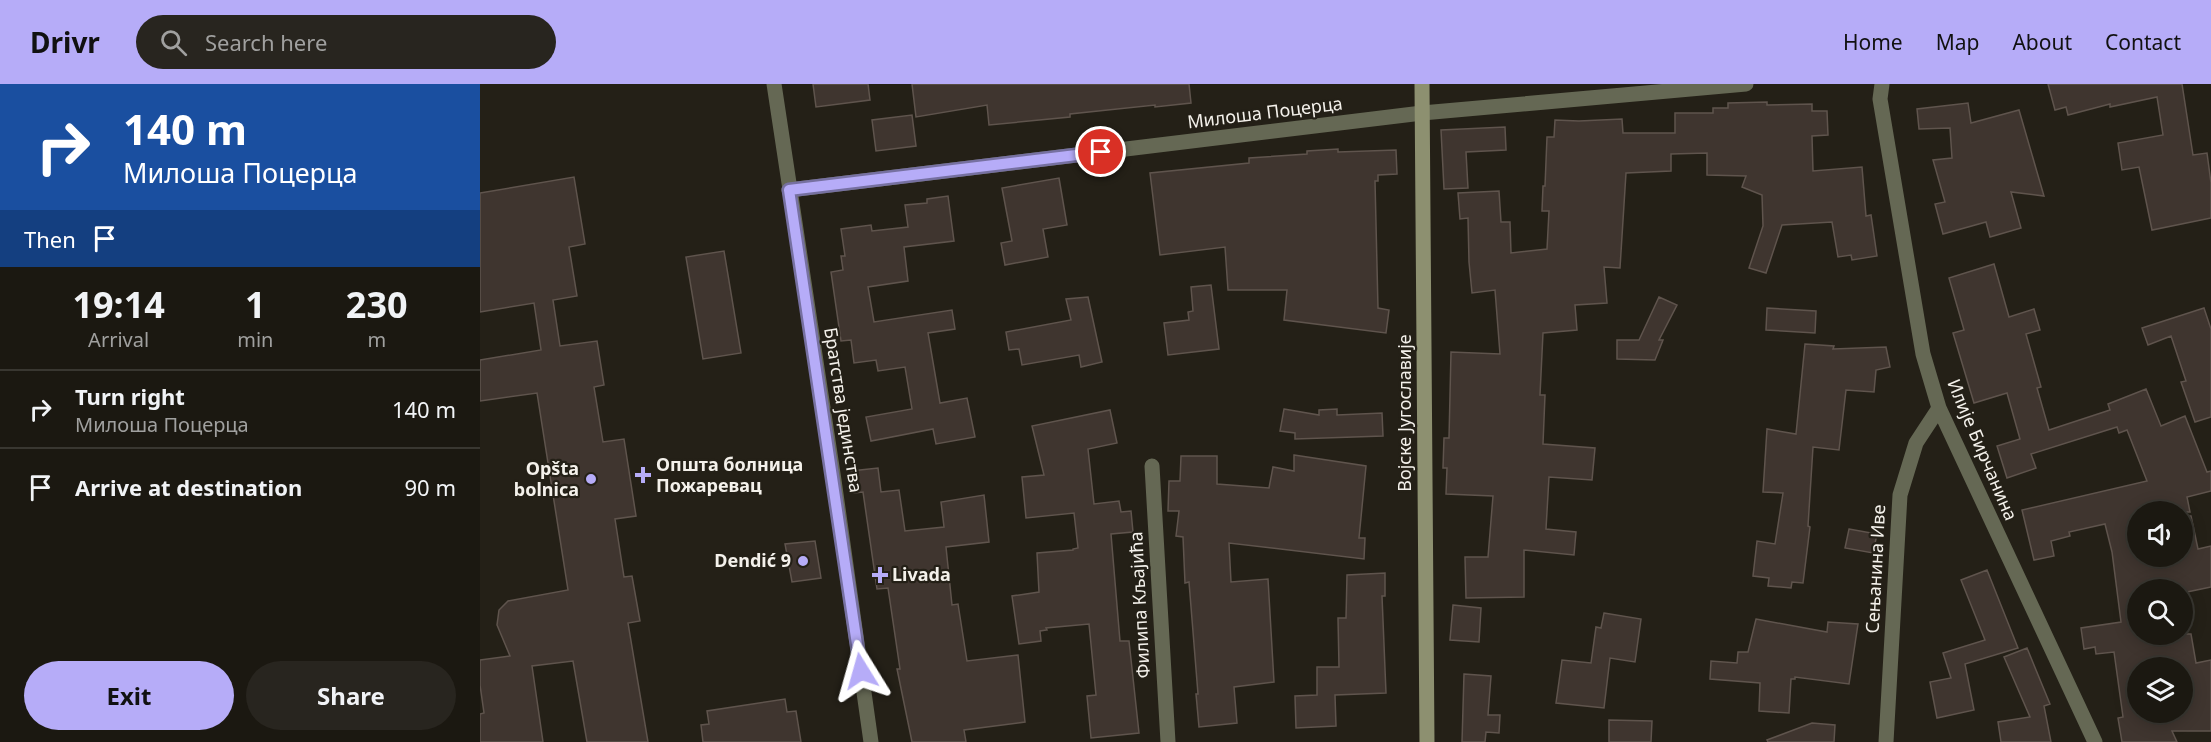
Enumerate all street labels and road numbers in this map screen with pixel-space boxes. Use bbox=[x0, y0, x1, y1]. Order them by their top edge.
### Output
street label: Милоша Поцерца bbox=[1186, 91, 1344, 133]
street label: Братства јединства bbox=[819, 325, 869, 494]
street label: Војске Југославије bbox=[1392, 334, 1416, 492]
street label: Илије Бирчанина bbox=[1942, 375, 2024, 524]
street label: Сењанина Иве bbox=[1860, 504, 1890, 634]
street label: Филипа Кљајића bbox=[1123, 531, 1155, 679]

